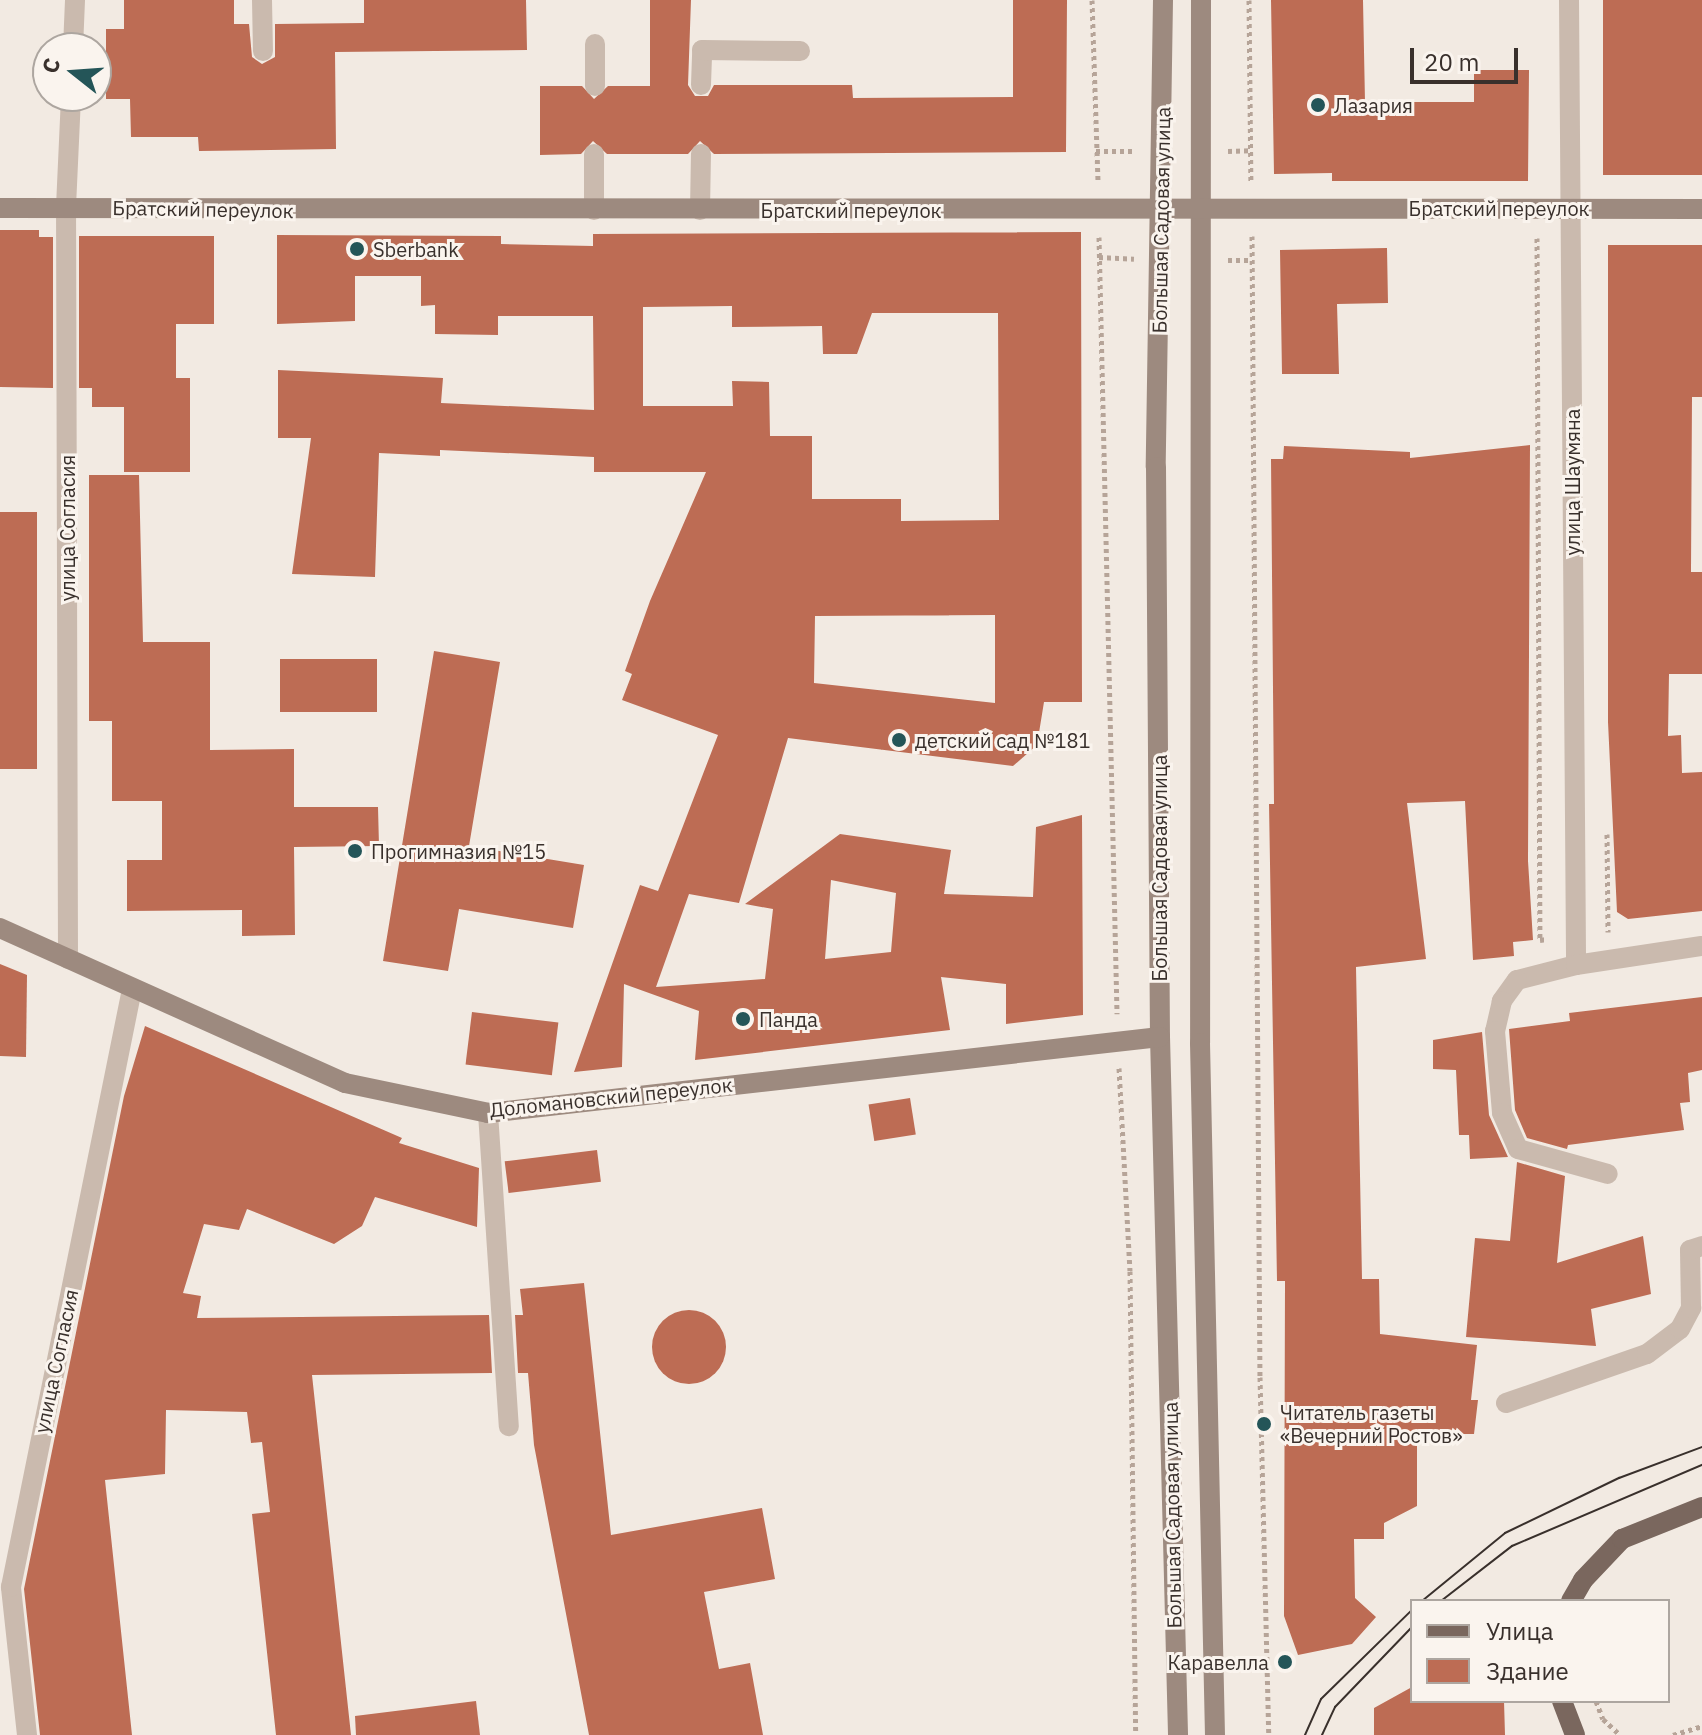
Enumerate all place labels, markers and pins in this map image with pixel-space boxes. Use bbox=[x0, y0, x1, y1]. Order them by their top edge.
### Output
place label: Лазария bbox=[1334, 93, 1413, 117]
marker: Лазария bbox=[1309, 96, 1327, 114]
place label: Sberbank bbox=[373, 237, 459, 261]
marker: Sberbank bbox=[348, 240, 366, 258]
place label: детский сад №181 bbox=[915, 728, 1091, 752]
marker: детский сад №181 bbox=[890, 731, 908, 749]
place label: Прогимназия №15 bbox=[371, 839, 546, 863]
marker: Прогимназия №15 bbox=[346, 842, 364, 860]
place label: Панда bbox=[759, 1007, 818, 1031]
marker: Панда bbox=[734, 1010, 752, 1028]
place label: Читатель газеты «Вечерний Ростов» bbox=[1280, 1400, 1462, 1447]
marker: Читатель газеты «Вечерний Ростов» bbox=[1255, 1415, 1273, 1433]
place label: Каравелла bbox=[1167, 1650, 1269, 1674]
marker: Каравелла bbox=[1276, 1653, 1294, 1671]

